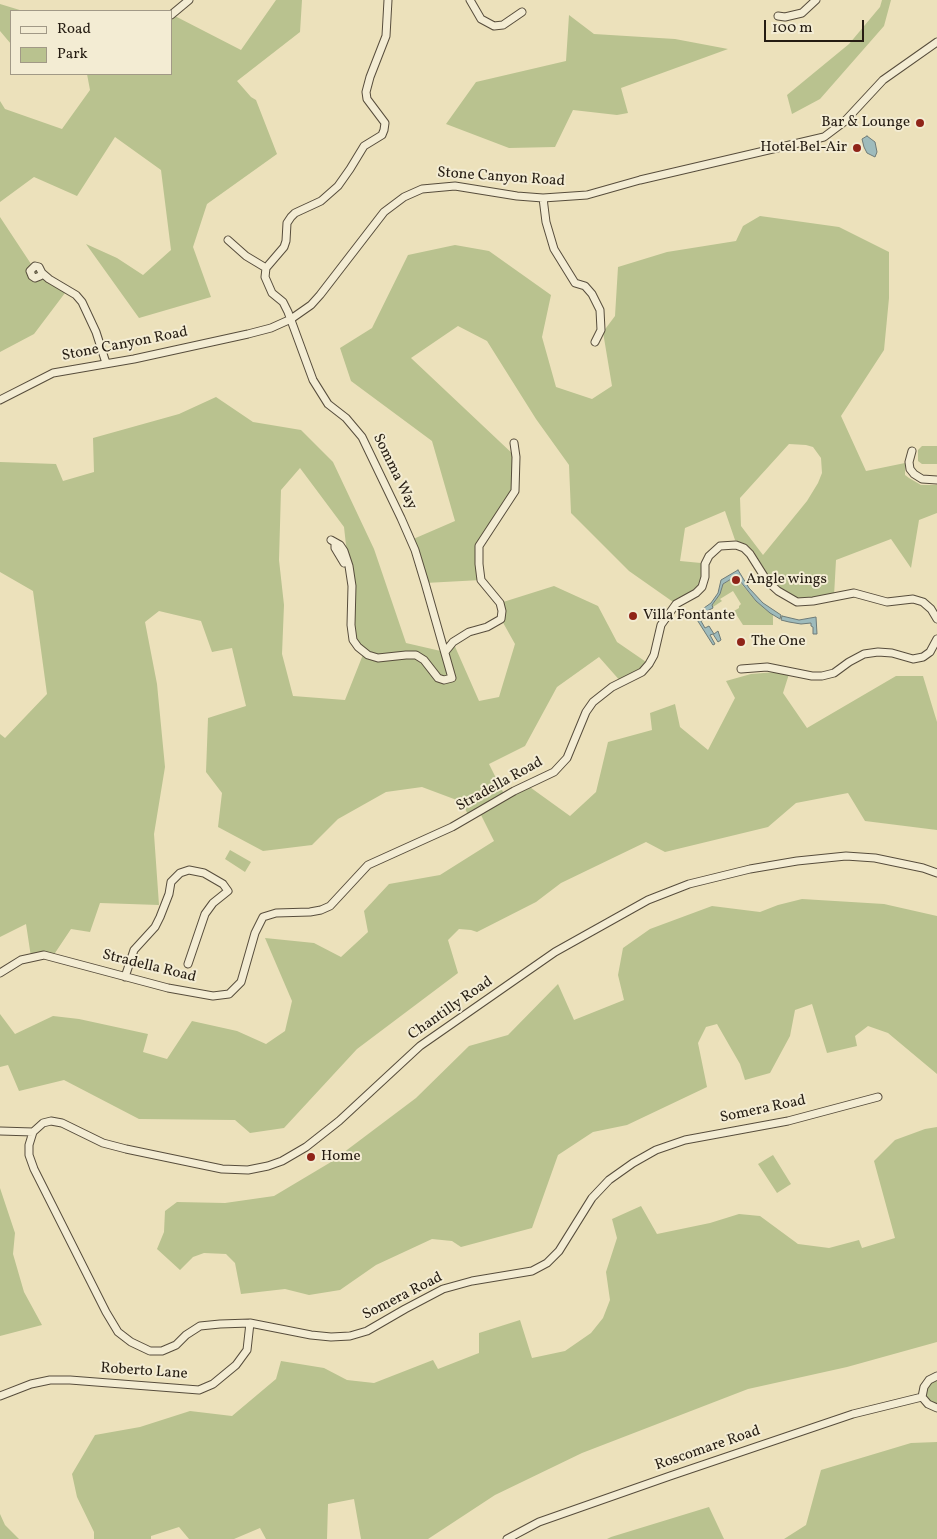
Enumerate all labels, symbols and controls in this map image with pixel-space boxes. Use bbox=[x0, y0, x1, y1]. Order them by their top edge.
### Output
legend bbox=[10, 10, 172, 75]
scale bar bbox=[767, 10, 867, 42]
text: 100 m bbox=[772, 18, 812, 39]
text: Road bbox=[57, 19, 91, 40]
text: Park bbox=[57, 44, 88, 65]
place label: Bar & Lounge bbox=[821, 114, 910, 132]
marker: Bar & Lounge bbox=[914, 117, 926, 129]
place label: Hotel Bel-Air bbox=[760, 139, 847, 157]
marker: Hotel Bel-Air bbox=[851, 142, 863, 154]
street label: Stone Canyon Road bbox=[437, 165, 565, 191]
street label: Stone Canyon Road bbox=[61, 324, 189, 366]
street label: Somma Way bbox=[368, 431, 420, 513]
place label: Angle wings bbox=[746, 571, 827, 589]
marker: Angle wings bbox=[730, 574, 742, 586]
place label: Villa Fontante bbox=[643, 607, 735, 625]
marker: Villa Fontante bbox=[627, 610, 639, 622]
place label: The One bbox=[751, 633, 806, 651]
marker: The One bbox=[735, 636, 747, 648]
street label: Stradella Road bbox=[454, 754, 546, 816]
street label: Stradella Road bbox=[100, 947, 198, 987]
street label: Chantilly Road bbox=[405, 973, 497, 1045]
street label: Somera Road bbox=[718, 1092, 808, 1128]
place label: Home bbox=[321, 1148, 361, 1166]
marker: Home bbox=[305, 1151, 317, 1163]
street label: Somera Road bbox=[360, 1269, 446, 1325]
street label: Roberto Lane bbox=[100, 1360, 188, 1384]
street label: Roscomare Road bbox=[653, 1423, 763, 1475]

